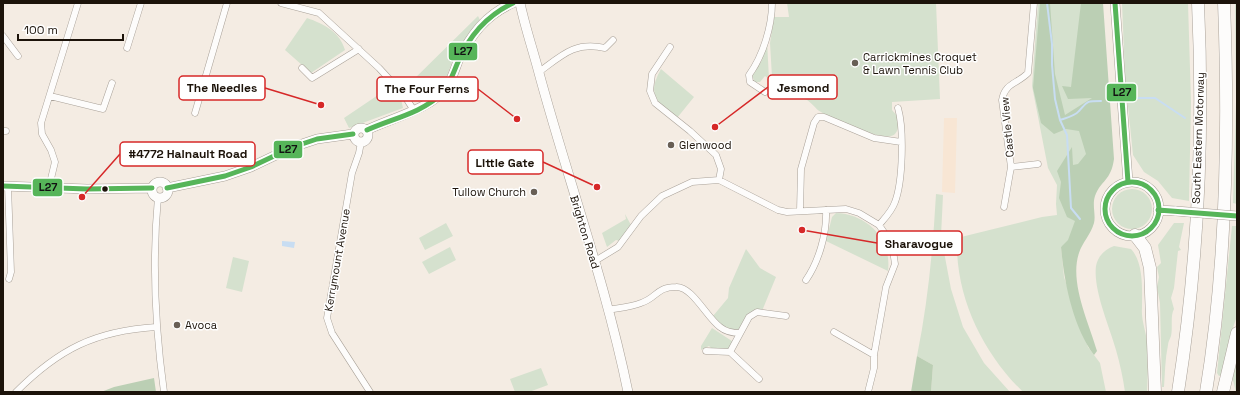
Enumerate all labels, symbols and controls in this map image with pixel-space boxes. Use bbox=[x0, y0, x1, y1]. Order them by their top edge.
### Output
scale bar bbox=[18, 16, 123, 42]
text: 100 m bbox=[24, 22, 58, 38]
line badge: L27 bbox=[448, 42, 478, 61]
text: L27 bbox=[454, 44, 472, 58]
place label: Carrickmines Croquet & Lawn Tennis Club bbox=[863, 50, 977, 77]
marker: Carrickmines Croquet & Lawn Tennis Club bbox=[850, 58, 860, 68]
street label: South Eastern Motorway bbox=[1189, 72, 1207, 204]
callout: Jesmond bbox=[768, 75, 837, 99]
callout: The Needles bbox=[179, 76, 265, 100]
callout: The Four Ferns bbox=[377, 77, 478, 101]
text: The Needles bbox=[187, 80, 257, 96]
text: Jesmond bbox=[777, 80, 829, 96]
text: The Four Ferns bbox=[384, 81, 470, 97]
line badge: L27 bbox=[1106, 83, 1137, 102]
text: L27 bbox=[1113, 85, 1131, 99]
street label: Castle View bbox=[997, 96, 1017, 158]
place label: Glenwood bbox=[679, 138, 732, 152]
line badge: L27 bbox=[273, 140, 303, 159]
marker: Glenwood bbox=[666, 140, 676, 150]
callout: #4772 Hainault Road bbox=[120, 142, 255, 166]
text: L27 bbox=[279, 142, 297, 156]
text: #4772 Hainault Road bbox=[129, 146, 247, 162]
callout: Little Gate bbox=[468, 150, 543, 174]
text: Little Gate bbox=[476, 155, 535, 171]
line badge: L27 bbox=[32, 178, 63, 197]
text: L27 bbox=[39, 180, 57, 194]
unlabelled marker bbox=[100, 184, 110, 194]
place label: Tullow Church bbox=[452, 185, 526, 199]
marker: Tullow Church bbox=[529, 187, 539, 197]
street label: Brighton Road bbox=[567, 194, 603, 270]
street label: Kerrymount Avenue bbox=[321, 207, 353, 313]
callout: Sharavogue bbox=[877, 231, 962, 255]
text: Sharavogue bbox=[885, 236, 953, 252]
place label: Avoca bbox=[185, 318, 218, 332]
marker: Avoca bbox=[172, 320, 182, 330]

